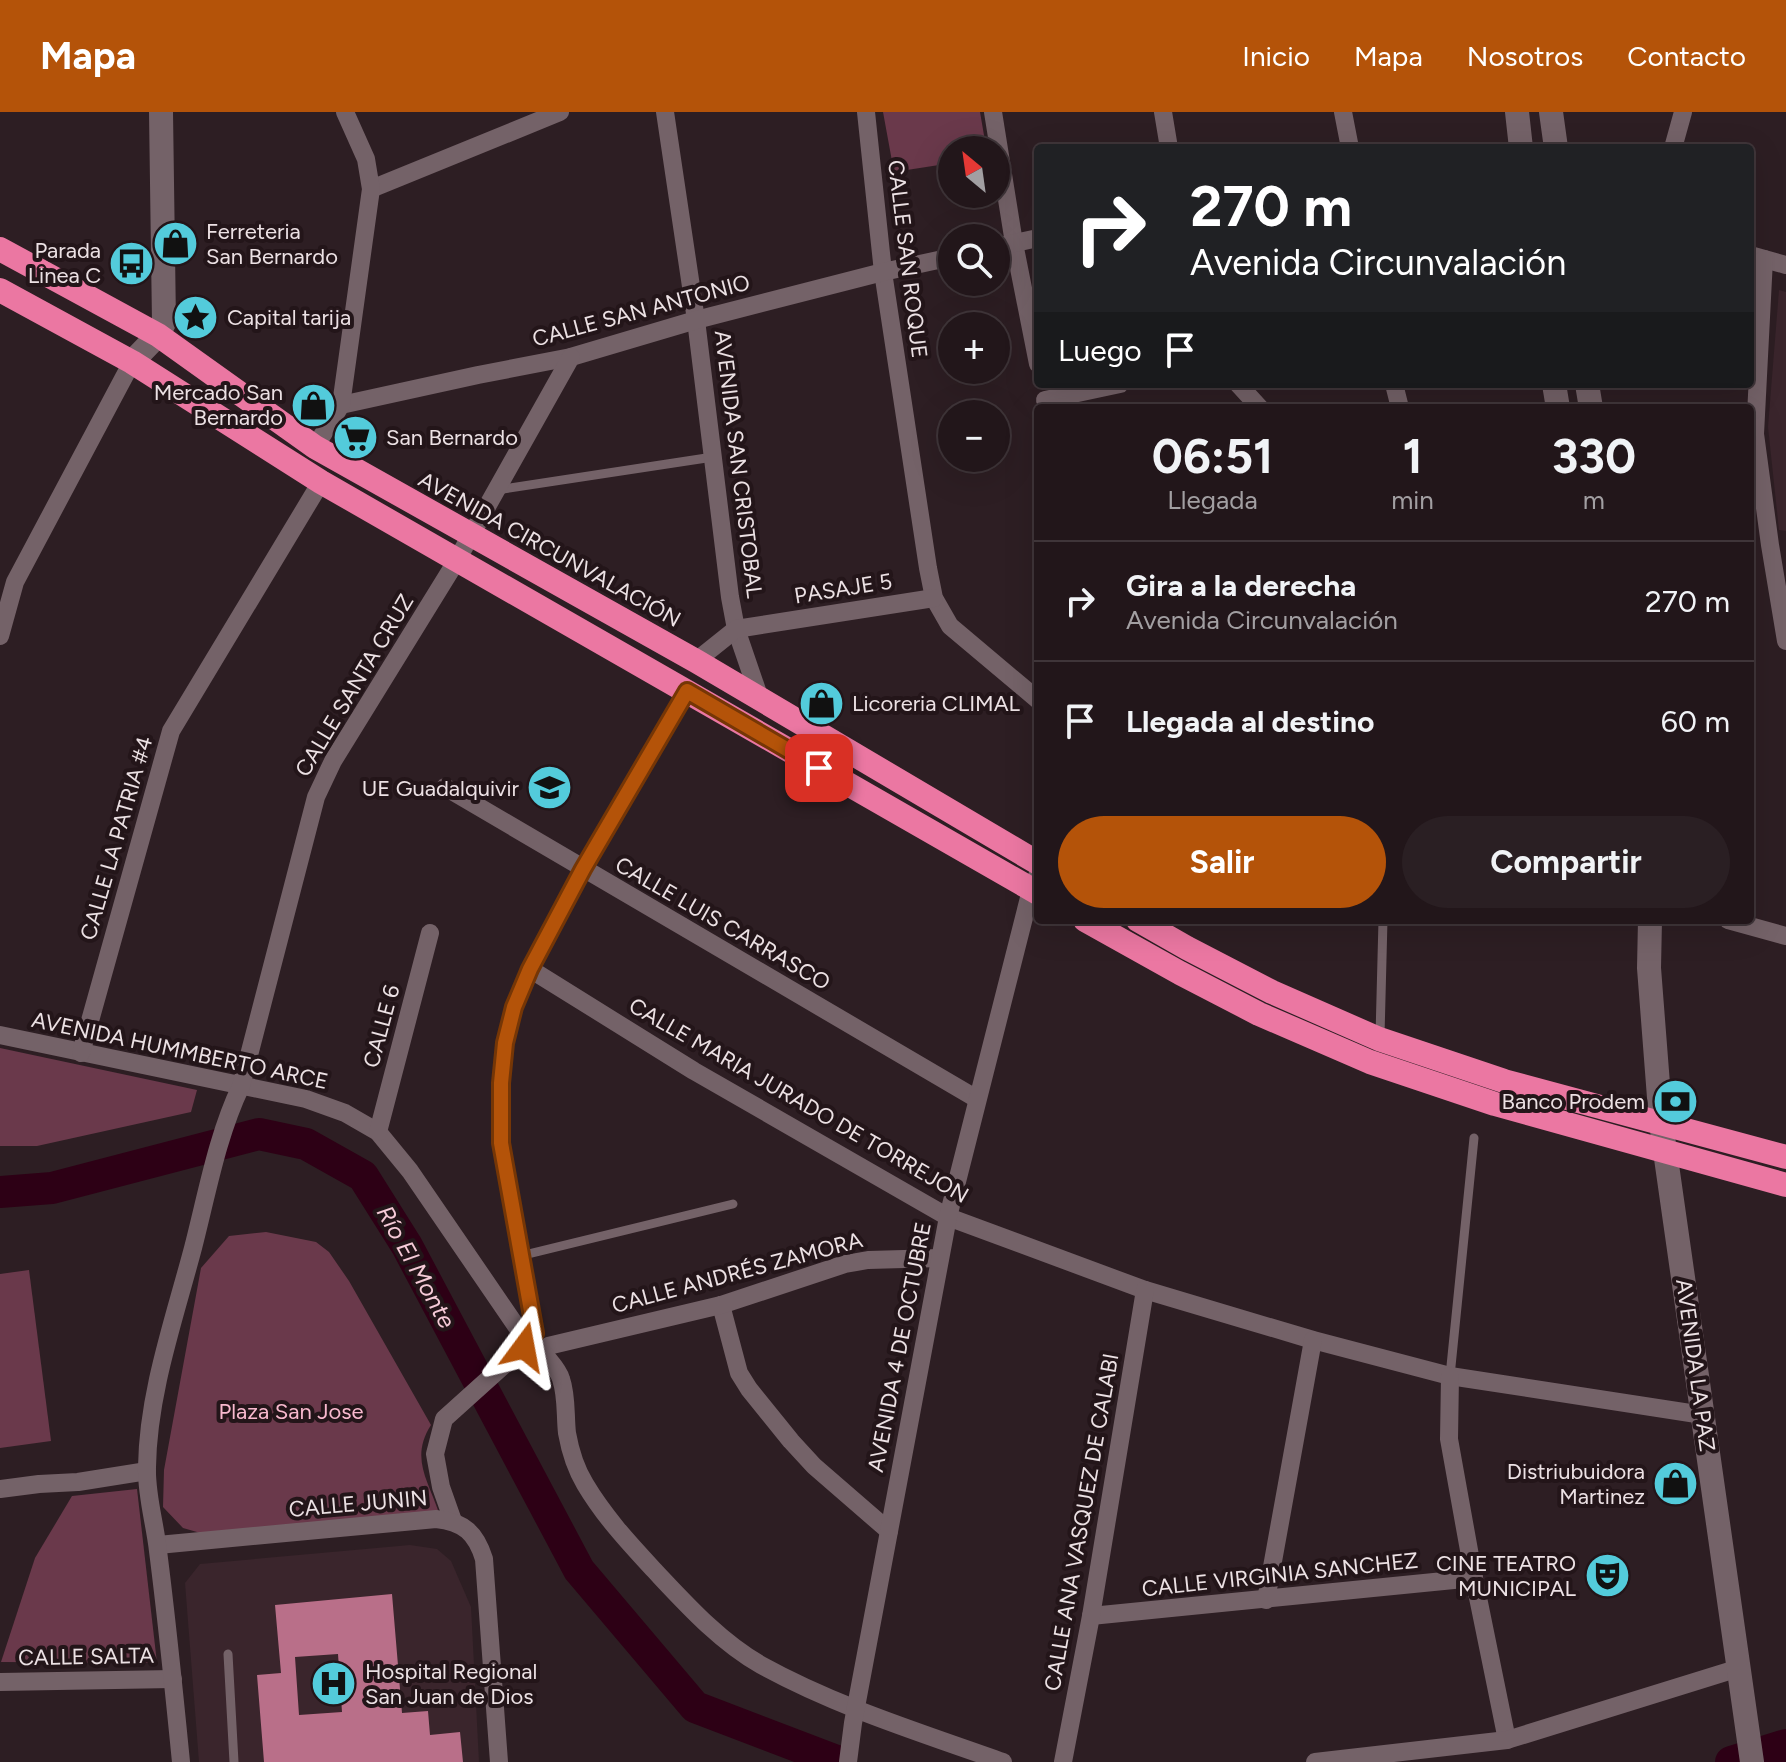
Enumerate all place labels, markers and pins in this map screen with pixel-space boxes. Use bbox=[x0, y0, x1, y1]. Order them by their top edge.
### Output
place label: Ferreteria San Bernardo bbox=[206, 218, 338, 270]
shop icon: Ferreteria San Bernardo bbox=[151, 220, 199, 268]
place label: Parada Linea C bbox=[28, 237, 101, 289]
bus stop icon: Parada Linea C bbox=[108, 239, 156, 287]
place icon: Capital tarija bbox=[172, 293, 220, 341]
place label: Capital tarija bbox=[227, 304, 351, 331]
place label: Mercado San Bernardo bbox=[154, 379, 283, 431]
shop icon: Mercado San Bernardo bbox=[290, 381, 338, 429]
supermarket icon: San Bernardo bbox=[331, 413, 379, 461]
place label: San Bernardo bbox=[386, 424, 518, 451]
shop icon: Licoreria CLIMAL bbox=[797, 679, 845, 727]
place label: Licoreria CLIMAL bbox=[852, 690, 1021, 717]
pin bbox=[785, 734, 853, 802]
school or university icon: UE Guadalquivir bbox=[526, 764, 574, 812]
place label: UE Guadalquivir bbox=[362, 775, 520, 802]
bank icon: Banco Prodem bbox=[1652, 1077, 1700, 1125]
place label: Banco Prodem bbox=[1501, 1088, 1645, 1115]
place label: Distriubuidora Martinez bbox=[1507, 1458, 1645, 1510]
shop icon: Distriubuidora Martinez bbox=[1652, 1460, 1700, 1508]
place label: CINE TEATRO MUNICIPAL bbox=[1436, 1550, 1577, 1602]
theatre icon: CINE TEATRO MUNICIPAL bbox=[1583, 1552, 1631, 1600]
place label: Hospital Regional San Juan de Dios bbox=[365, 1658, 537, 1710]
hospital icon: Hospital Regional San Juan de Dios bbox=[310, 1660, 358, 1708]

